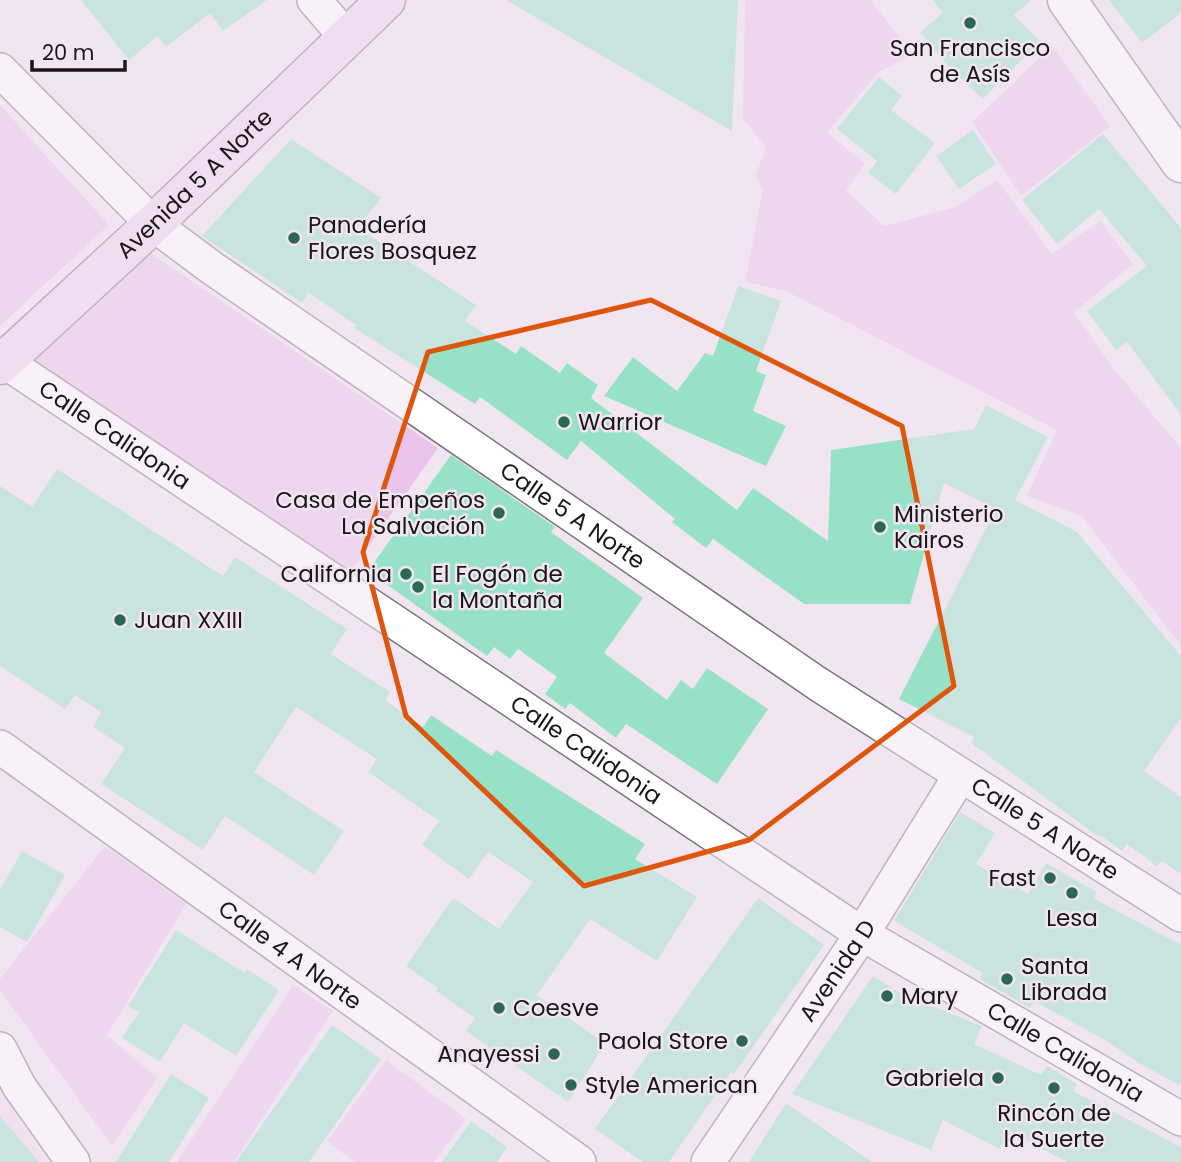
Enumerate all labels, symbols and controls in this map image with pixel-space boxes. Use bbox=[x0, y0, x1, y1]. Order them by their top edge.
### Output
marker: San Francisco de Asís bbox=[962, 15, 978, 31]
scale bar bbox=[32, 28, 124, 72]
place label: San Francisco de Asís bbox=[890, 32, 1050, 90]
text: 20 m bbox=[42, 38, 95, 67]
street label: Avenida 5 A Norte bbox=[109, 101, 280, 266]
place label: Panadería Flores Bosquez bbox=[308, 209, 477, 267]
marker: Panadería Flores Bosquez bbox=[286, 230, 302, 246]
street label: Calle Calidonia bbox=[33, 373, 197, 497]
place label: Warrior bbox=[578, 406, 662, 438]
marker: Warrior bbox=[556, 414, 572, 430]
street label: Calle 5 A Norte bbox=[494, 454, 651, 577]
place label: Casa de Empeños La Salvación bbox=[275, 484, 485, 542]
place label: Ministerio Kairos bbox=[894, 498, 1003, 556]
marker: Casa de Empeños La Salvación bbox=[491, 505, 507, 521]
marker: Ministerio Kairos bbox=[872, 519, 888, 535]
place label: California bbox=[281, 558, 392, 590]
place label: El Fogón de la Montaña bbox=[432, 558, 563, 616]
marker: California bbox=[398, 566, 414, 582]
marker: El Fogón de la Montaña bbox=[410, 579, 426, 595]
place label: Juan XXIII bbox=[134, 604, 243, 636]
marker: Juan XXIII bbox=[112, 612, 128, 628]
street label: Calle Calidonia bbox=[504, 688, 668, 812]
street label: Calle 5 A Norte bbox=[965, 770, 1125, 888]
place label: Fast bbox=[988, 862, 1036, 894]
marker: Fast bbox=[1042, 870, 1058, 886]
marker: Lesa bbox=[1064, 885, 1080, 901]
street label: Calle 4 A Norte bbox=[212, 893, 368, 1017]
place label: Lesa bbox=[1046, 902, 1098, 934]
street label: Avenida D bbox=[791, 914, 883, 1028]
place label: Santa Librada bbox=[1021, 950, 1107, 1008]
marker: Santa Librada bbox=[999, 971, 1015, 987]
place label: Mary bbox=[901, 980, 958, 1012]
marker: Mary bbox=[879, 988, 895, 1004]
place label: Coesve bbox=[513, 992, 599, 1024]
street label: Calle Calidonia bbox=[981, 994, 1150, 1110]
marker: Coesve bbox=[491, 1000, 507, 1016]
place label: Paola Store bbox=[598, 1025, 728, 1057]
marker: Paola Store bbox=[734, 1033, 750, 1049]
place label: Anayessi bbox=[437, 1038, 540, 1070]
marker: Anayessi bbox=[546, 1046, 562, 1062]
place label: Gabriela bbox=[885, 1062, 984, 1094]
place label: Style American bbox=[585, 1069, 758, 1101]
marker: Gabriela bbox=[990, 1070, 1006, 1086]
marker: Style American bbox=[563, 1077, 579, 1093]
marker: Rincón de la Suerte bbox=[1046, 1080, 1062, 1096]
place label: Rincón de la Suerte bbox=[997, 1097, 1111, 1155]

